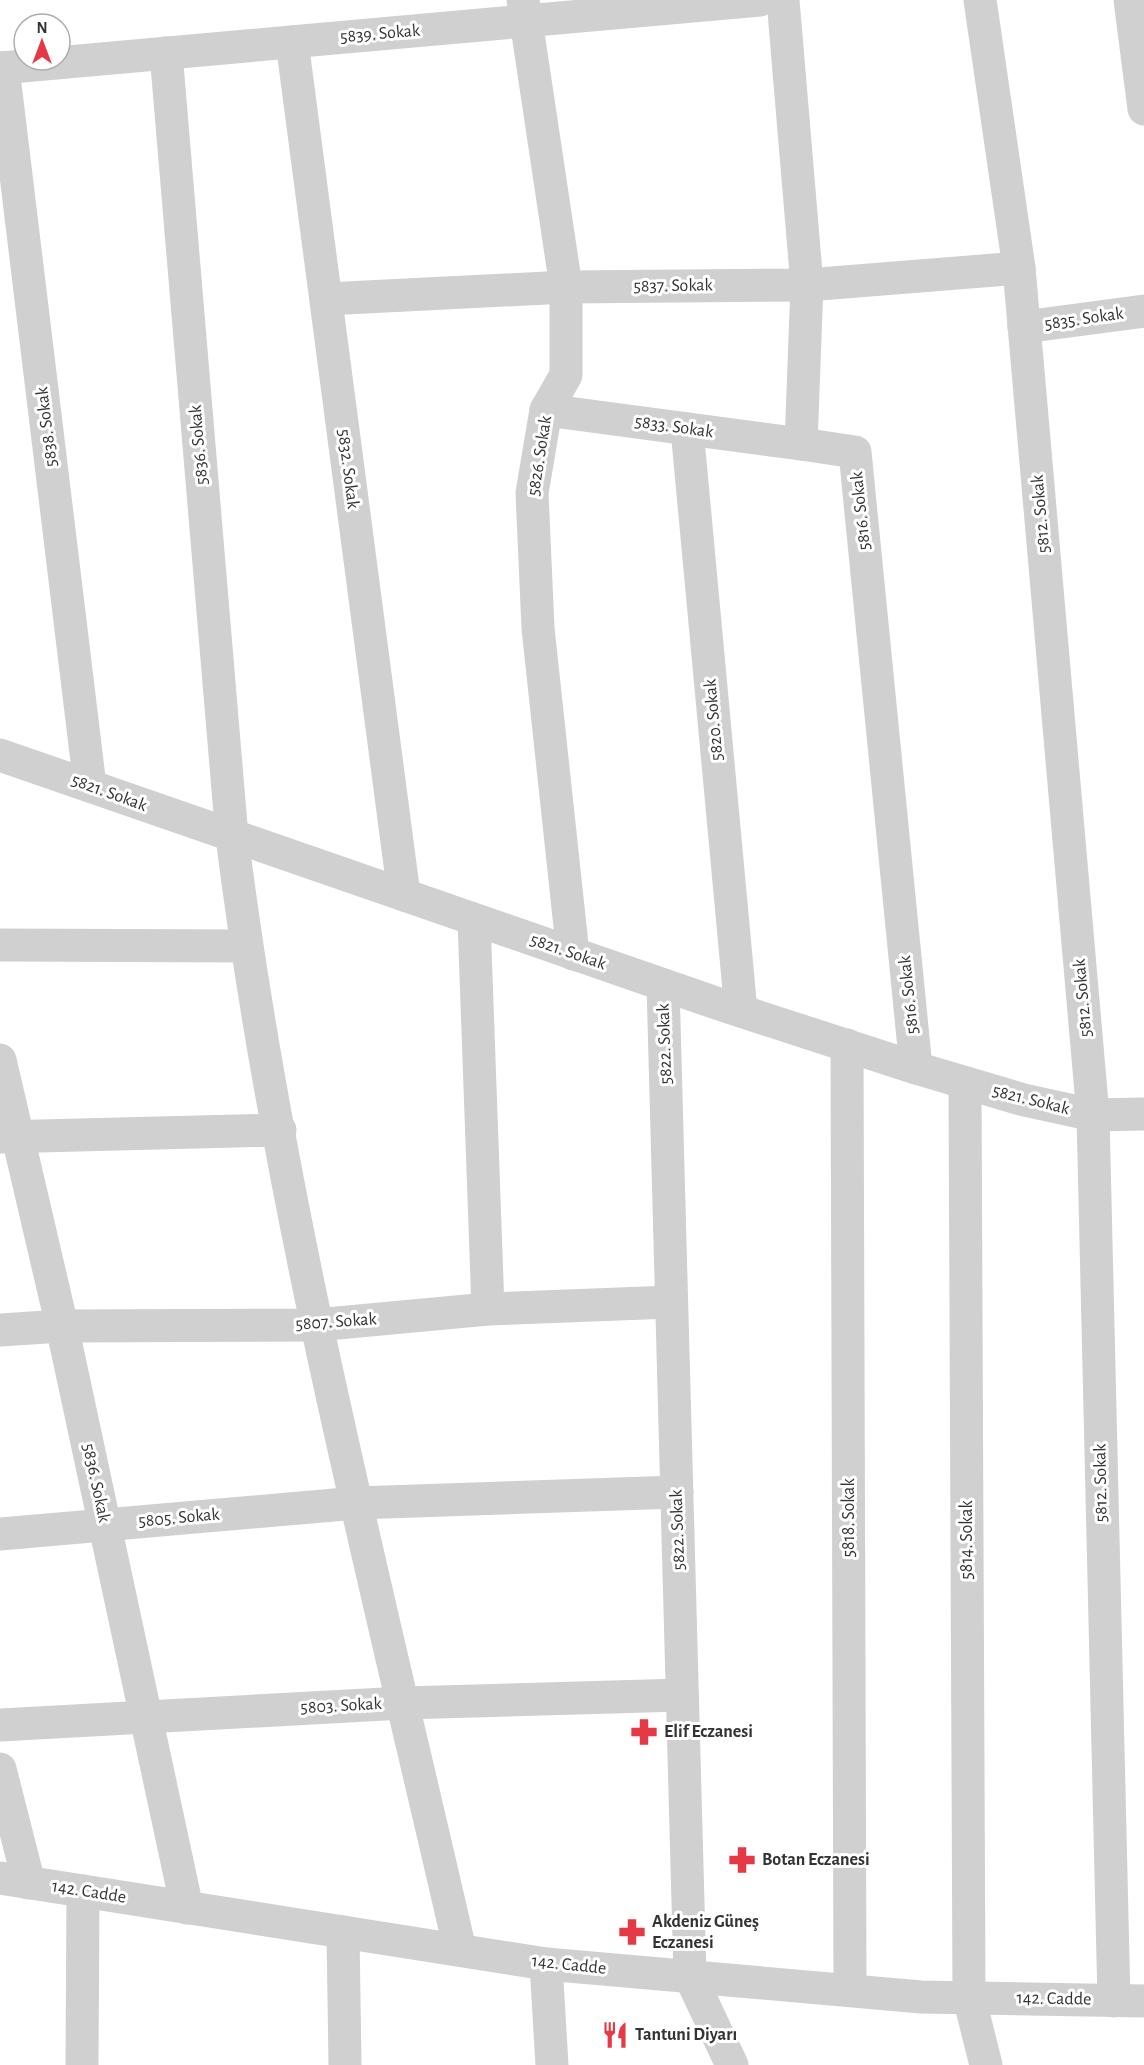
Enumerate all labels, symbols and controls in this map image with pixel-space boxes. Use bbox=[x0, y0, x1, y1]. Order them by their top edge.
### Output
north arrow bbox=[12, 12, 72, 72]
text: N bbox=[36, 20, 48, 36]
street label: 5839. Sokak bbox=[339, 21, 422, 46]
street label: 5837. Sokak bbox=[633, 276, 714, 296]
street label: 5835. Sokak bbox=[1043, 304, 1125, 333]
street label: 5838. Sokak bbox=[33, 385, 61, 468]
street label: 5836. Sokak bbox=[186, 403, 211, 486]
street label: 5833. Sokak bbox=[633, 413, 715, 442]
street label: 5826. Sokak bbox=[525, 414, 555, 497]
street label: 5832. Sokak bbox=[334, 428, 362, 511]
street label: 5816. Sokak bbox=[848, 470, 874, 551]
street label: 5812. Sokak bbox=[1029, 473, 1053, 554]
street label: 5820. Sokak bbox=[701, 677, 727, 762]
street label: 5821. Sokak bbox=[69, 771, 150, 815]
street label: 5821. Sokak bbox=[528, 931, 609, 974]
street label: 5816. Sokak bbox=[896, 954, 922, 1035]
street label: 5812. Sokak bbox=[1071, 957, 1095, 1038]
street label: 5822. Sokak bbox=[655, 1002, 675, 1085]
street label: 5821. Sokak bbox=[991, 1082, 1072, 1118]
street label: 5807. Sokak bbox=[295, 1310, 378, 1334]
street label: 5836. Sokak bbox=[79, 1442, 113, 1525]
street label: 5812. Sokak bbox=[1091, 1443, 1111, 1523]
street label: 5818. Sokak bbox=[840, 1478, 858, 1558]
street label: 5822. Sokak bbox=[668, 1488, 688, 1571]
street label: 5814. Sokak bbox=[958, 1500, 976, 1580]
street label: 5805. Sokak bbox=[138, 1505, 221, 1531]
street label: 5803. Sokak bbox=[300, 1695, 383, 1717]
pharmacy icon: Elif Eczanesi bbox=[629, 1717, 659, 1747]
place label: Elif Eczanesi bbox=[664, 1723, 753, 1741]
pharmacy icon: Botan Eczanesi bbox=[727, 1845, 757, 1875]
place label: Botan Eczanesi bbox=[762, 1851, 870, 1869]
street label: 142. Cadde bbox=[51, 1877, 127, 1907]
place label: Akdeniz Güneş Eczanesi bbox=[652, 1913, 759, 1952]
pharmacy icon: Akdeniz Güneş Eczanesi bbox=[617, 1917, 647, 1947]
street label: 142. Cadde bbox=[531, 1952, 607, 1978]
street label: 142. Cadde bbox=[1016, 1989, 1092, 2009]
restaurant icon: Tantuni Diyarı bbox=[600, 2020, 630, 2050]
place label: Tantuni Diyarı bbox=[635, 2026, 737, 2044]

